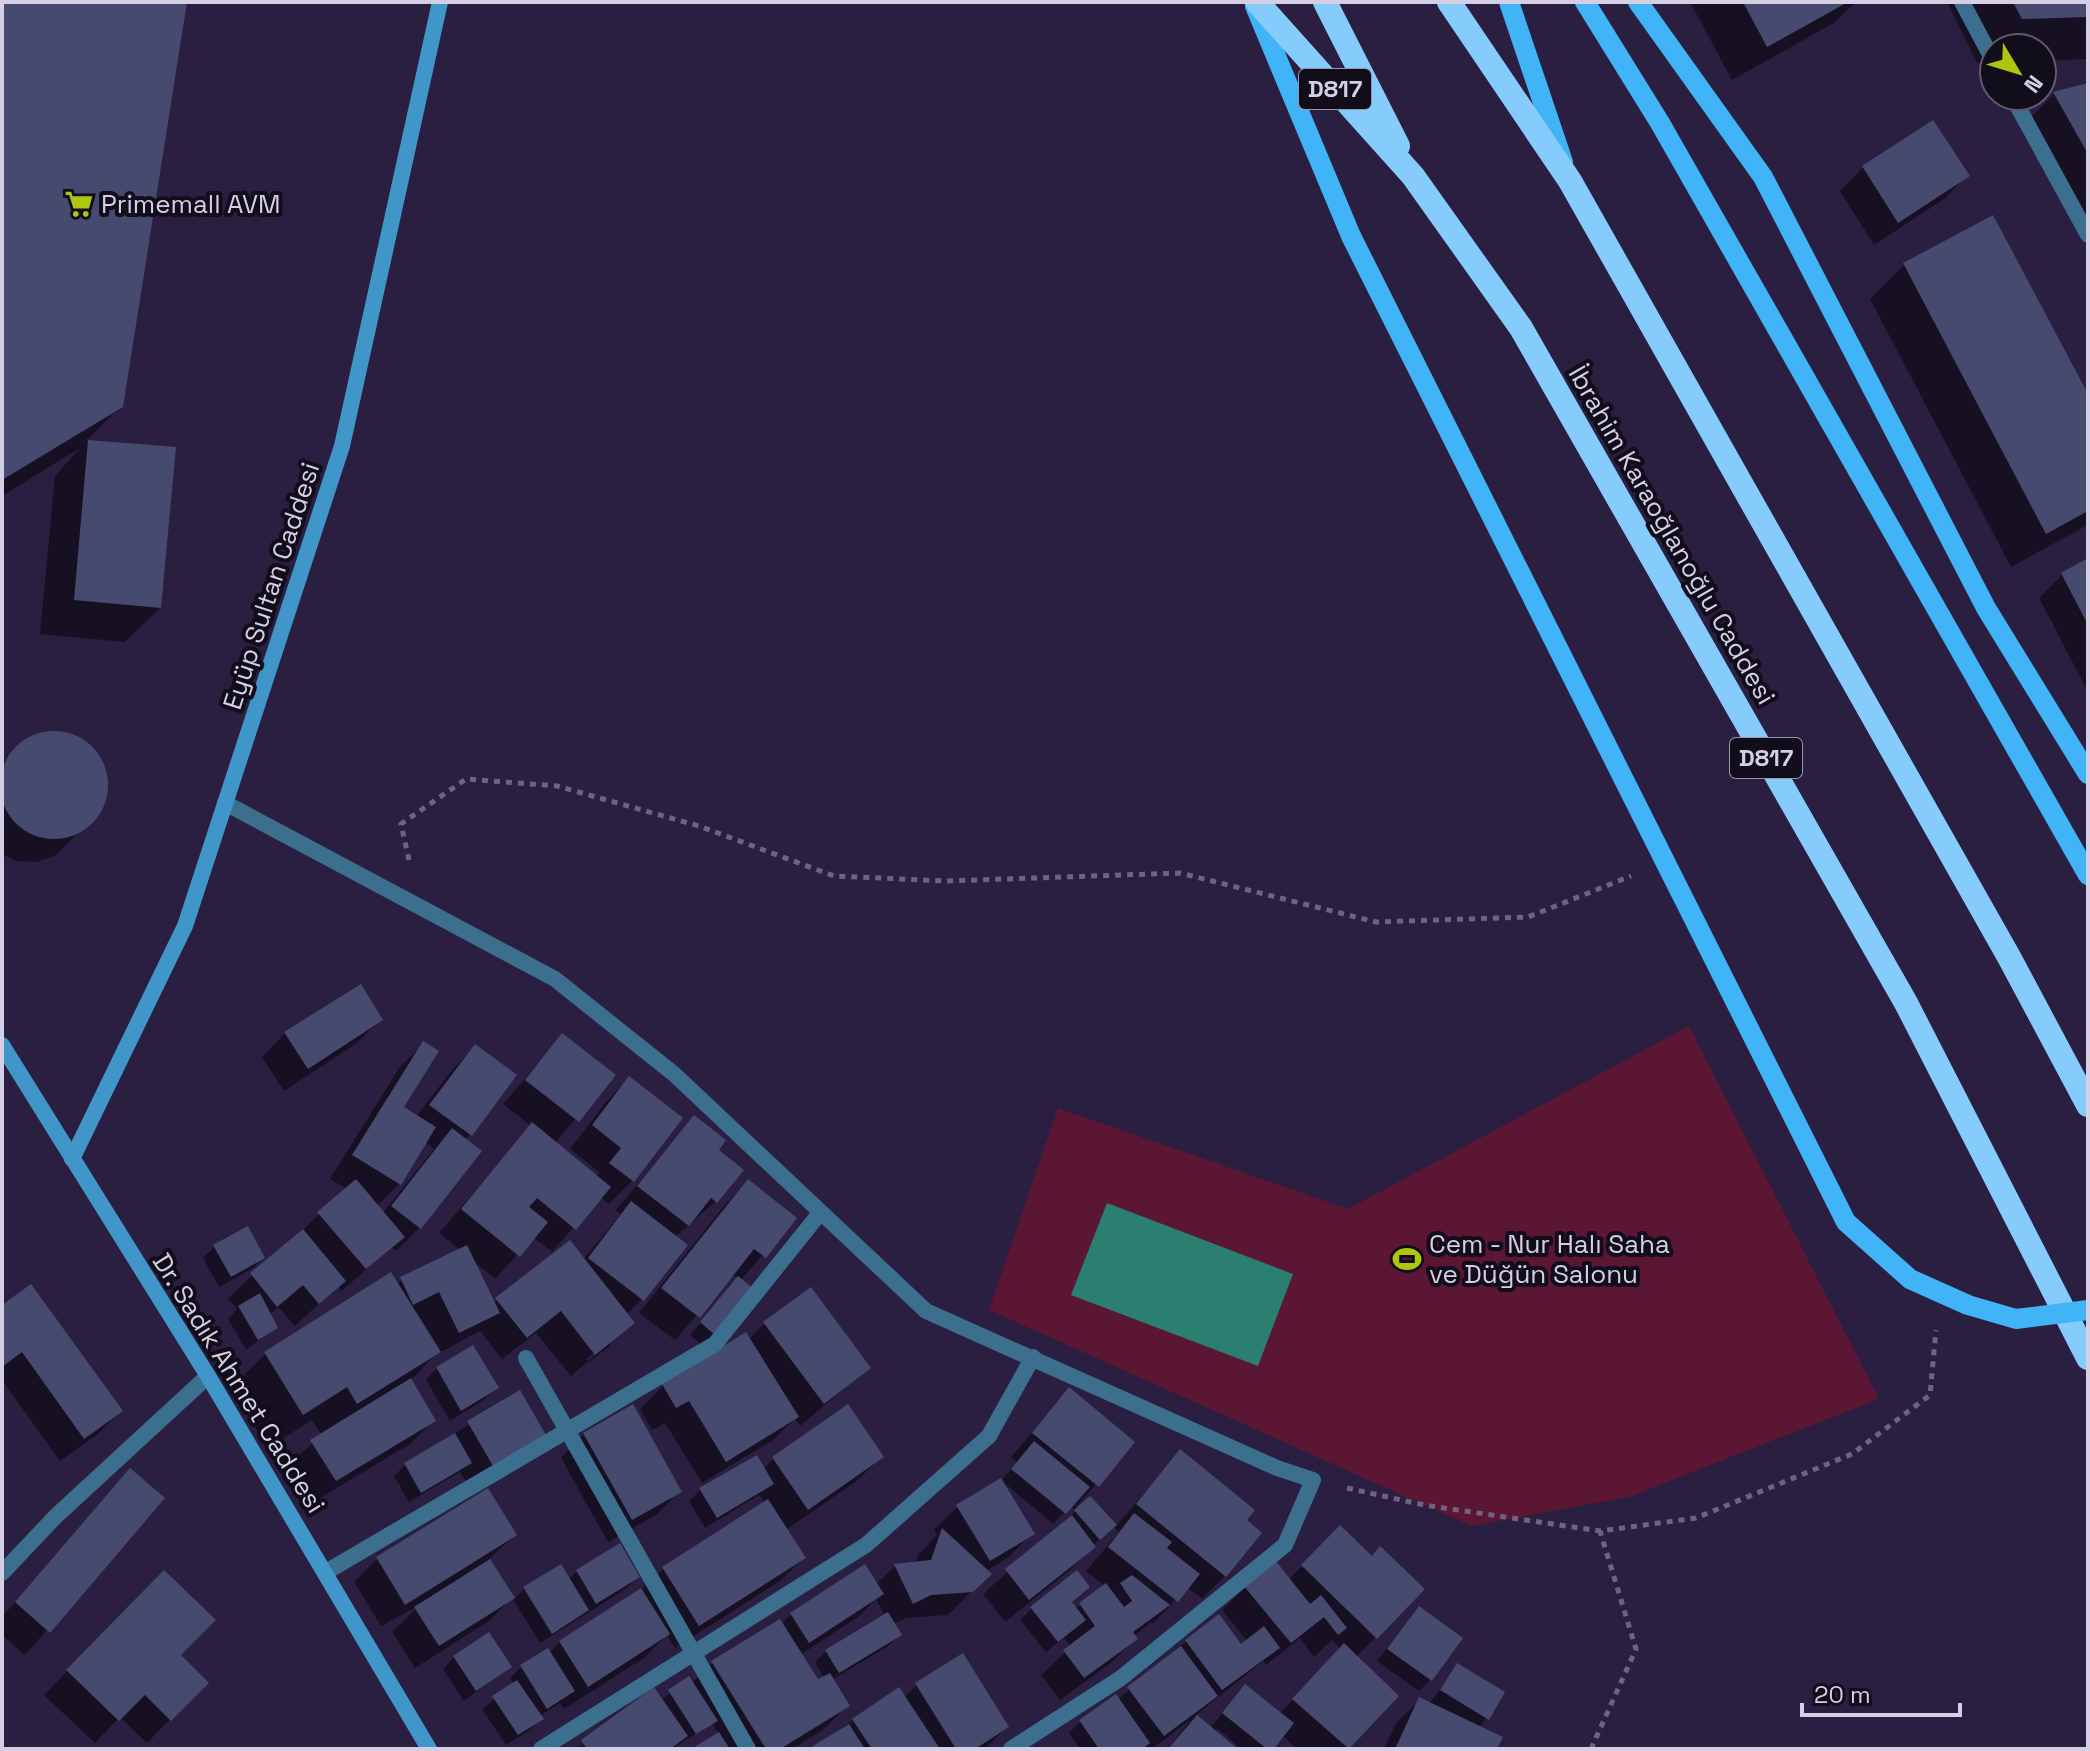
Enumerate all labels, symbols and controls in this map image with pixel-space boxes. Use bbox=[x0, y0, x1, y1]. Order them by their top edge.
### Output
north arrow bbox=[1978, 32, 2058, 112]
road number: D817 bbox=[1299, 69, 1371, 109]
text: N bbox=[2018, 70, 2049, 99]
place label: Primemall AVM bbox=[101, 187, 281, 221]
supermarket icon: Primemall AVM bbox=[64, 189, 94, 219]
street label: İbrahim Karaoğlanoğlu Caddesi bbox=[1561, 360, 1783, 710]
street label: Eyüp Sultan Caddesi bbox=[215, 458, 327, 714]
road number: D817 bbox=[1730, 738, 1802, 778]
place label: Cem - Nur Halı Saha ve Düğün Salonu bbox=[1429, 1227, 1670, 1291]
sports icon: Cem - Nur Halı Saha ve Düğün Salonu bbox=[1392, 1244, 1422, 1274]
street label: Dr. Sadık Ahmet Caddesi bbox=[145, 1247, 333, 1519]
scale bar bbox=[1802, 1667, 1960, 1717]
text: 20 m bbox=[1814, 1679, 1871, 1710]

